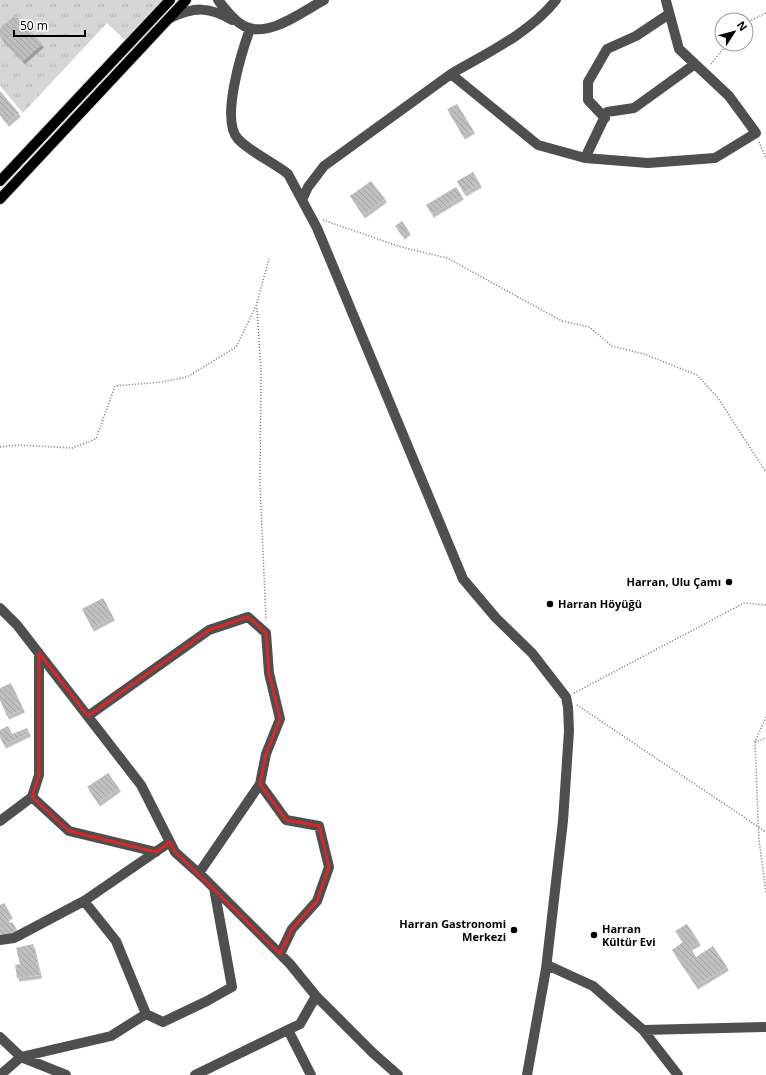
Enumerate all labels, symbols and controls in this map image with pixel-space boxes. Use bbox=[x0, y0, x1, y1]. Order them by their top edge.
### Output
scale bar bbox=[14, 12, 85, 38]
north arrow bbox=[714, 12, 754, 52]
text: 50 m bbox=[20, 17, 48, 34]
text: N bbox=[734, 18, 751, 34]
place label: Harran, Ulu Çamı bbox=[627, 574, 721, 589]
marker: Harran, Ulu Çamı bbox=[724, 577, 734, 587]
place label: Harran Höyüğü bbox=[558, 596, 642, 611]
marker: Harran Höyüğü bbox=[545, 599, 555, 609]
place label: Harran Gastronomi Merkezi bbox=[399, 916, 506, 944]
place label: Harran Kültür Evi bbox=[602, 921, 656, 949]
marker: Harran Gastronomi Merkezi bbox=[509, 925, 519, 935]
marker: Harran Kültür Evi bbox=[589, 930, 599, 940]

